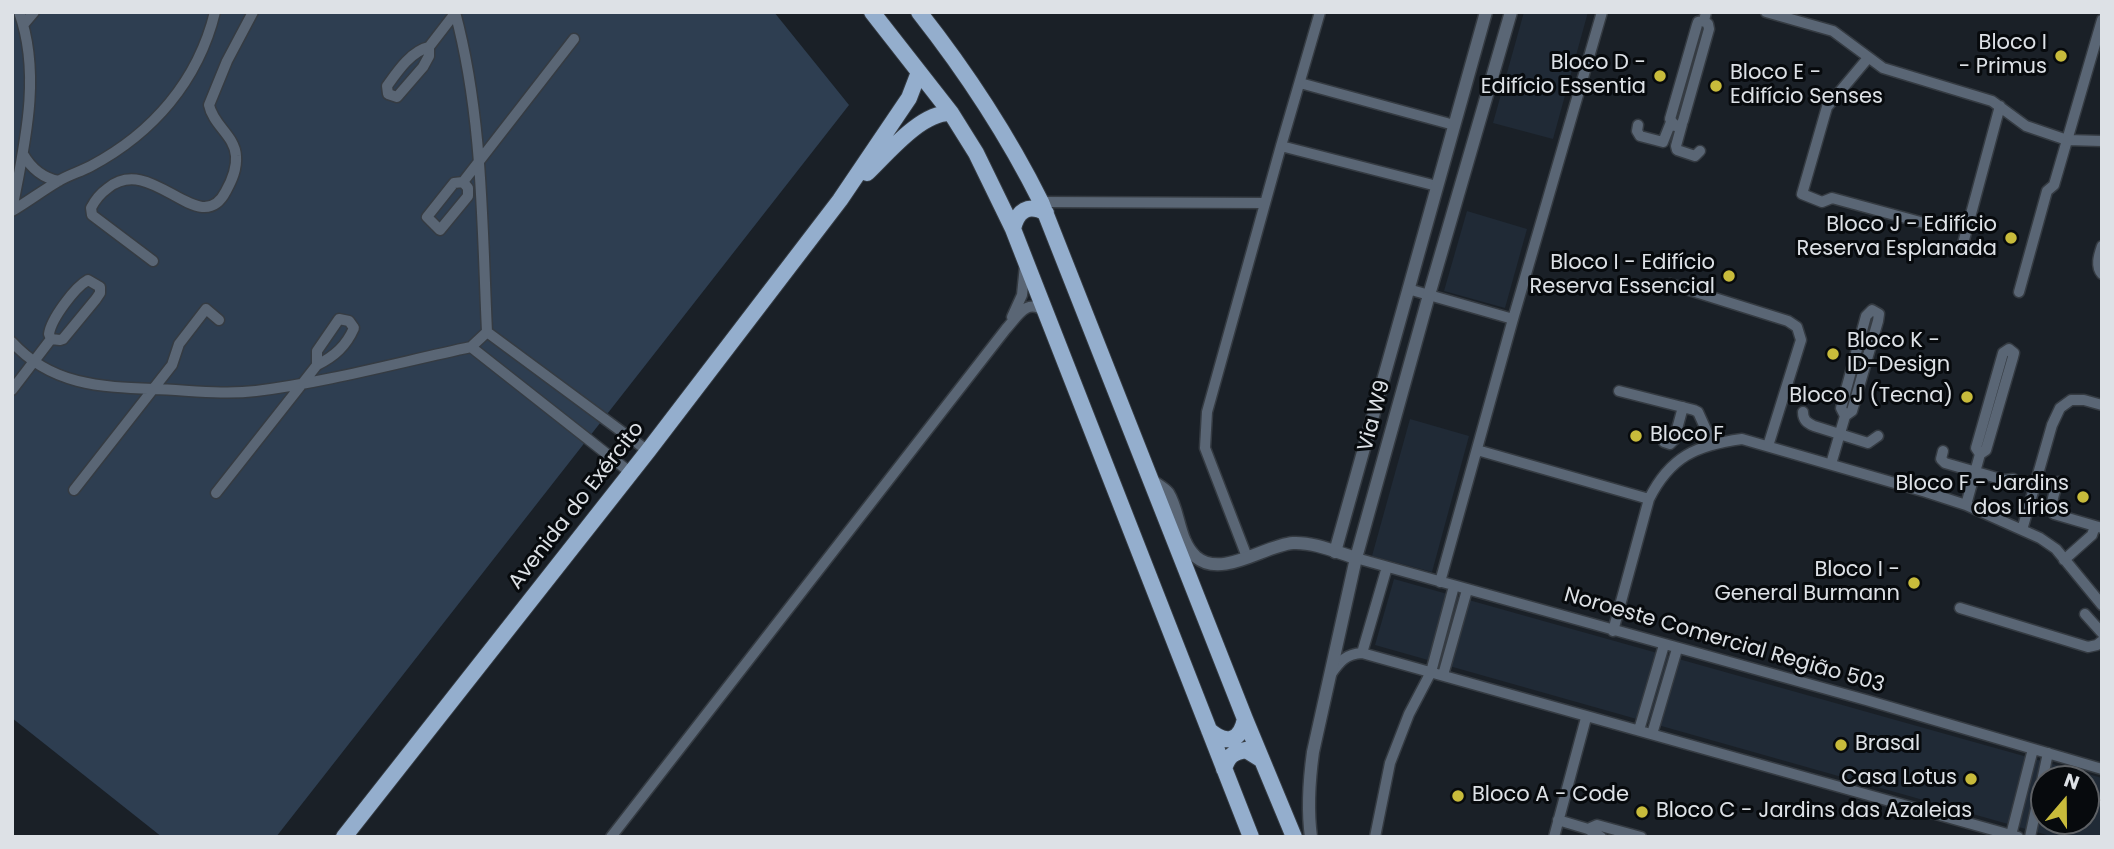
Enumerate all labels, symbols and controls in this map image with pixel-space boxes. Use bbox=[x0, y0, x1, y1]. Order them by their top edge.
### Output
place label: Bloco I - Primus bbox=[1959, 31, 2047, 81]
marker: Bloco I - Primus bbox=[2053, 48, 2069, 64]
place label: Bloco D - Edifício Essentia bbox=[1481, 51, 1646, 101]
place label: Bloco E - Edifício Senses bbox=[1730, 61, 1883, 111]
marker: Bloco D - Edifício Essentia bbox=[1652, 68, 1668, 84]
marker: Bloco E - Edifício Senses bbox=[1708, 78, 1724, 94]
place label: Bloco J - Edifício Reserva Esplanada bbox=[1796, 213, 1997, 263]
marker: Bloco J - Edifício Reserva Esplanada bbox=[2003, 230, 2019, 246]
place label: Bloco I - Edifício Reserva Essencial bbox=[1529, 251, 1715, 301]
marker: Bloco I - Edifício Reserva Essencial bbox=[1721, 268, 1737, 284]
place label: Bloco K - ID-Design bbox=[1847, 329, 1950, 379]
marker: Bloco K - ID-Design bbox=[1825, 346, 1841, 362]
street label: Via W9 bbox=[1353, 378, 1397, 454]
place label: Bloco J (Tecna) bbox=[1789, 384, 1953, 410]
marker: Bloco J (Tecna) bbox=[1959, 389, 1975, 405]
street label: Avenida do Exército bbox=[504, 417, 650, 595]
place label: Bloco F bbox=[1650, 423, 1724, 449]
marker: Bloco F bbox=[1628, 428, 1644, 444]
place label: Bloco F - Jardins dos Lírios bbox=[1895, 472, 2069, 522]
marker: Bloco F - Jardins dos Lírios bbox=[2075, 489, 2091, 505]
place label: Bloco I - General Burmann bbox=[1715, 558, 1900, 608]
marker: Bloco I - General Burmann bbox=[1906, 575, 1922, 591]
street label: Noroeste Comercial Região 503 bbox=[1561, 583, 1887, 699]
place label: Brasal bbox=[1855, 732, 1920, 758]
marker: Brasal bbox=[1833, 737, 1849, 753]
north arrow bbox=[2030, 765, 2100, 835]
place label: Casa Lotus bbox=[1841, 766, 1957, 792]
text: N bbox=[2060, 767, 2083, 797]
marker: Casa Lotus bbox=[1963, 771, 1979, 787]
place label: Bloco A - Code bbox=[1472, 783, 1629, 809]
marker: Bloco A - Code bbox=[1450, 788, 1466, 804]
place label: Bloco C - Jardins das Azaleias bbox=[1656, 799, 1972, 825]
marker: Bloco C - Jardins das Azaleias bbox=[1634, 804, 1650, 820]

